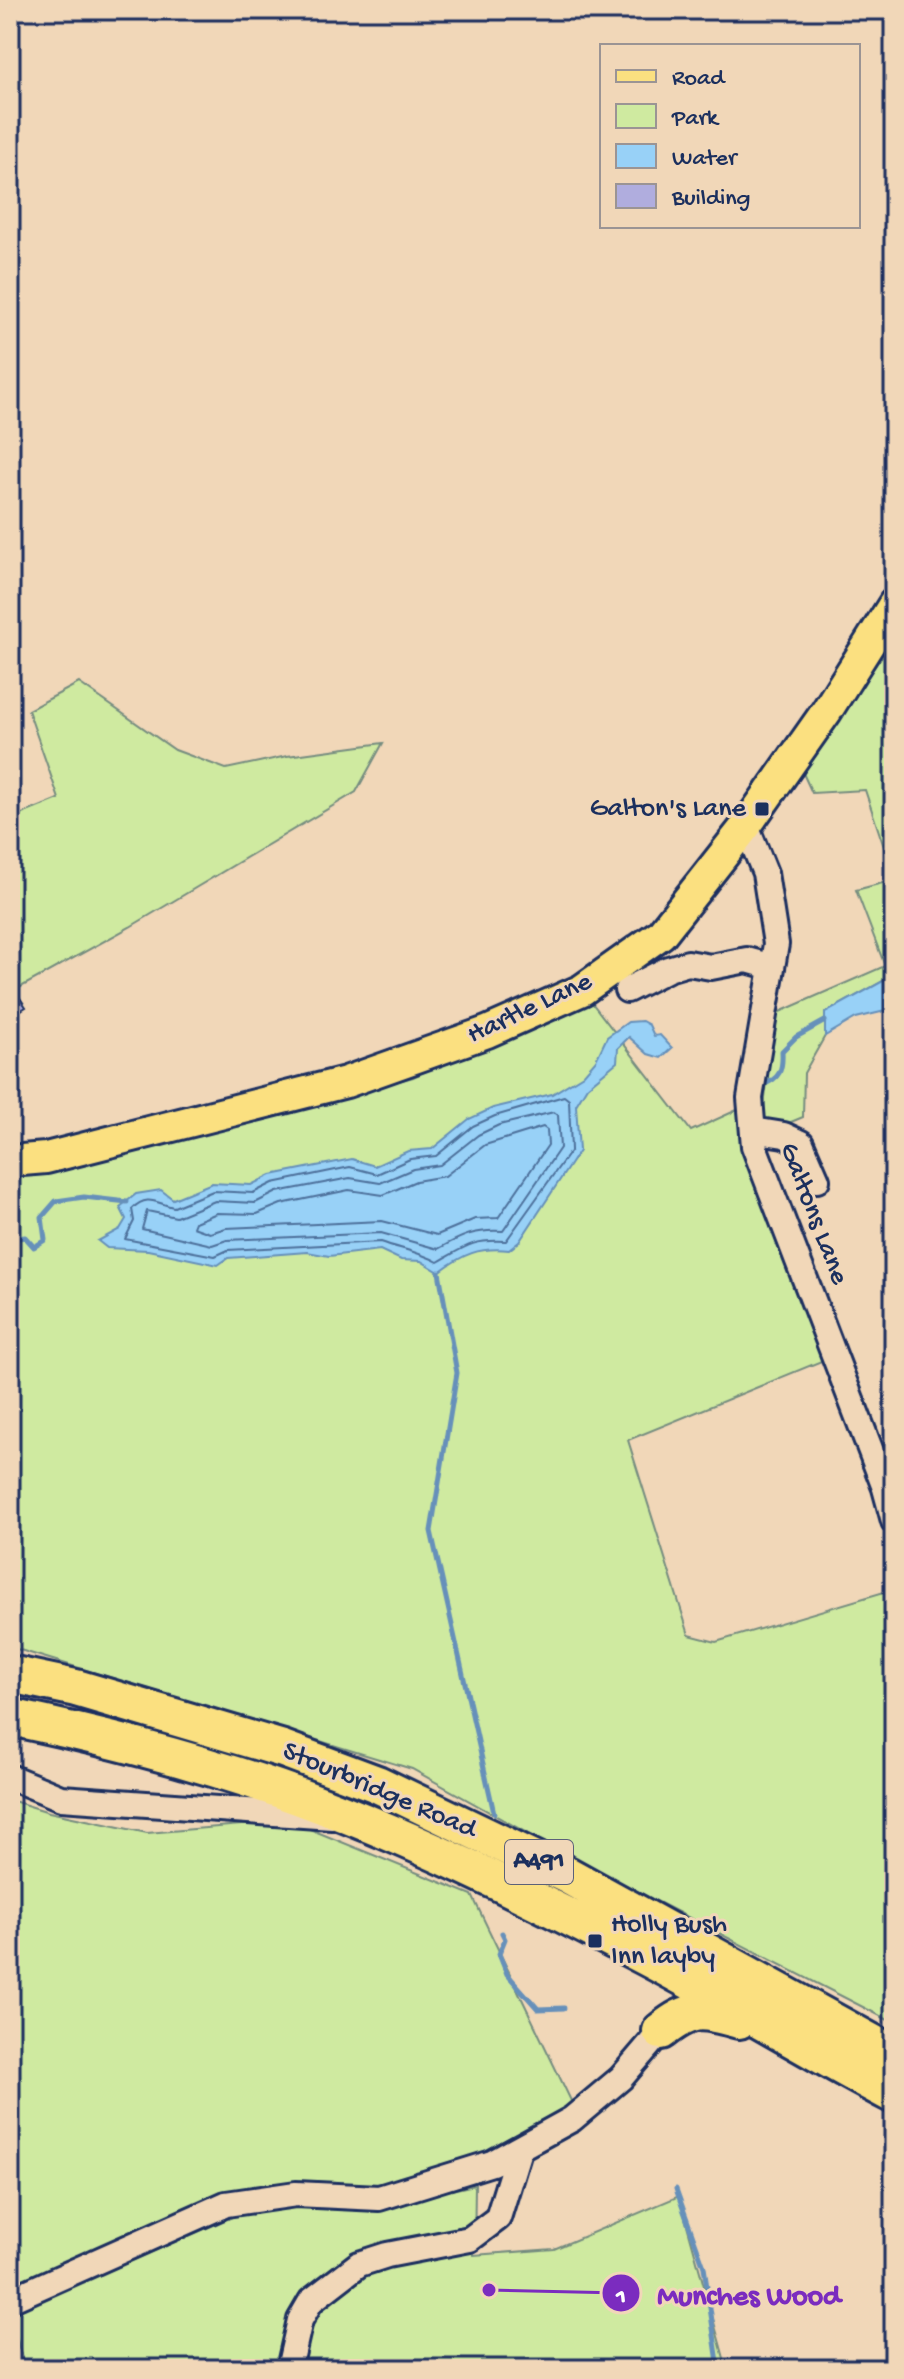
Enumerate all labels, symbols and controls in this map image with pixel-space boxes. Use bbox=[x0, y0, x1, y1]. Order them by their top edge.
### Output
legend bbox=[600, 44, 860, 228]
text: Road bbox=[672, 65, 726, 94]
text: Park bbox=[671, 105, 720, 134]
text: Water bbox=[672, 145, 739, 174]
text: Building bbox=[671, 185, 750, 214]
place label: Galton's Lane bbox=[590, 793, 747, 826]
marker: Galton's Lane bbox=[753, 800, 771, 818]
street label: Hartle Lane bbox=[462, 966, 598, 1052]
street label: Galtons Lane bbox=[771, 1138, 855, 1290]
street label: Stourbridge Road bbox=[277, 1735, 483, 1848]
road number: A491 bbox=[505, 1840, 573, 1884]
place label: Holly Bush Inn layby bbox=[611, 1909, 727, 1974]
marker: Holly Bush Inn layby bbox=[586, 1932, 604, 1950]
callout: Munches Wood bbox=[601, 2266, 856, 2320]
text: Munches Wood bbox=[657, 2281, 844, 2316]
text: 1 bbox=[615, 2283, 626, 2312]

